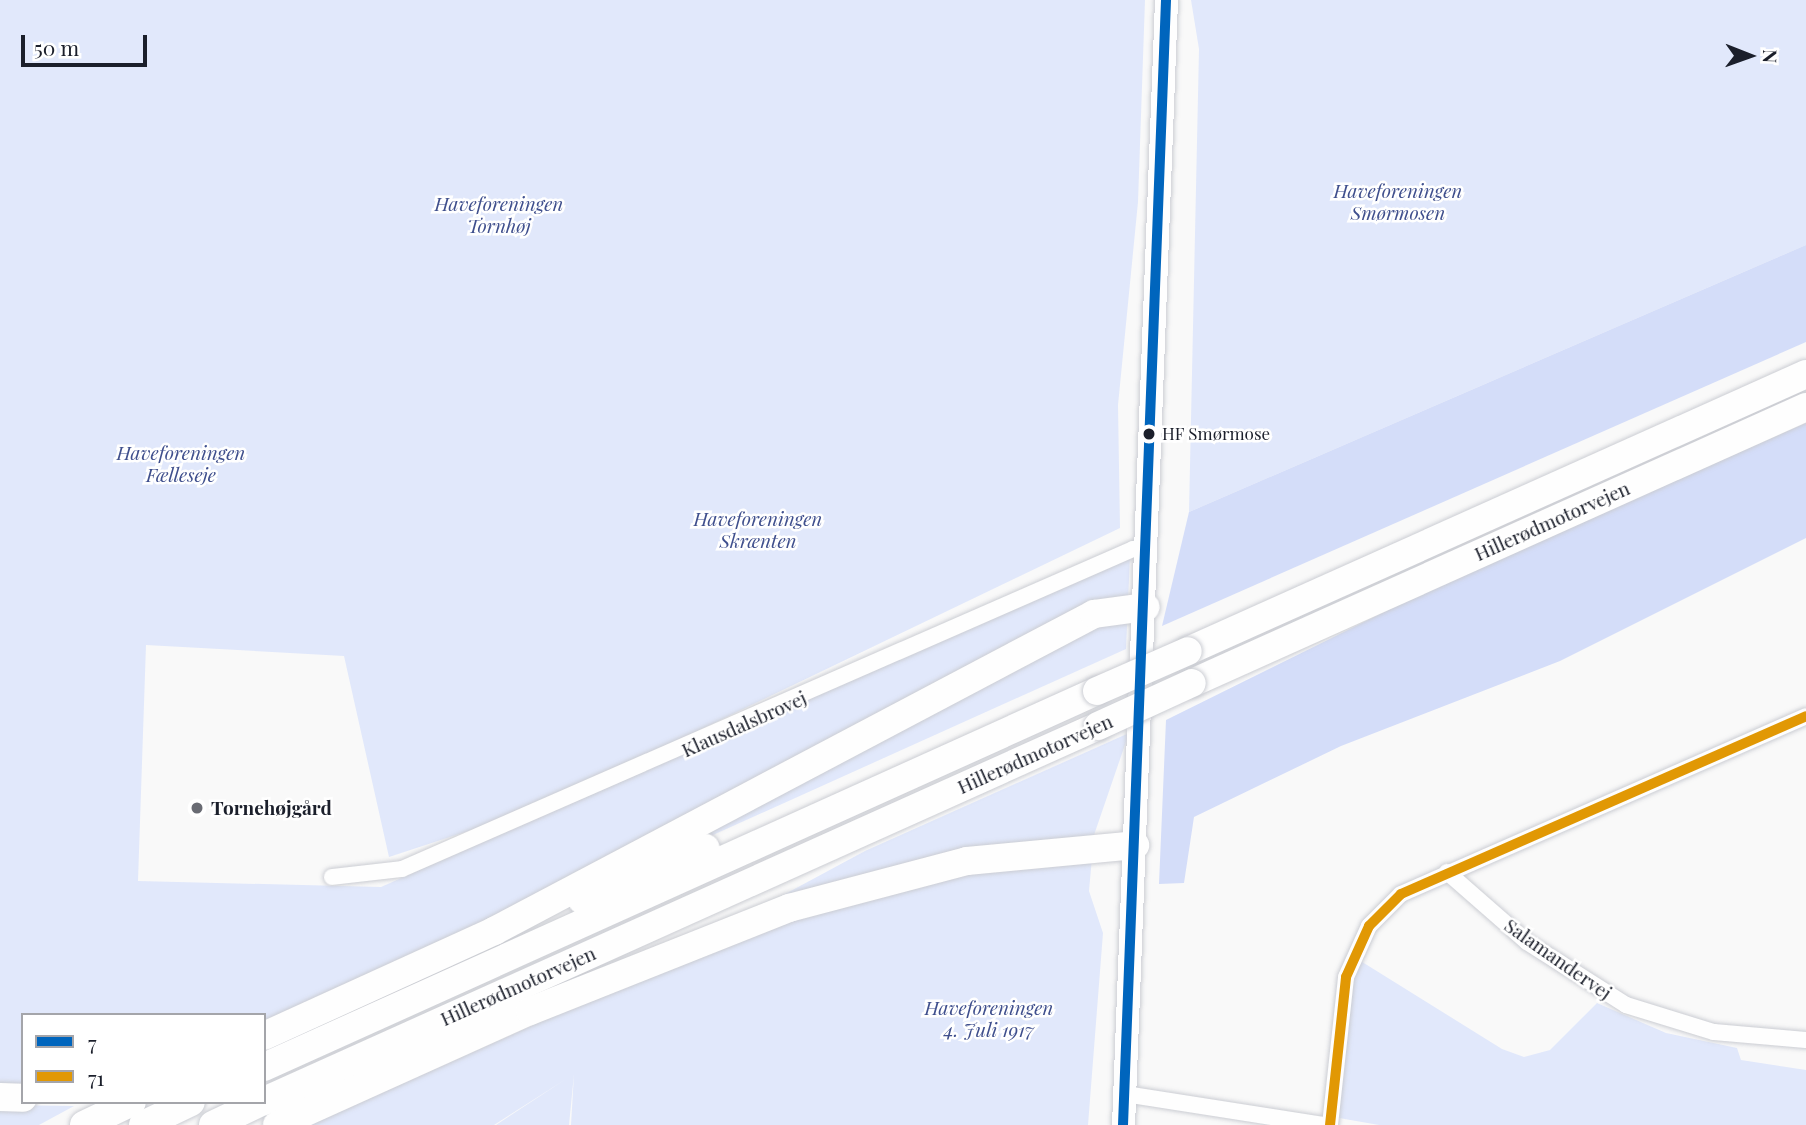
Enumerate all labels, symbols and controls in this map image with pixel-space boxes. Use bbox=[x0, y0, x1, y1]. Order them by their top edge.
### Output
scale bar bbox=[24, 21, 150, 65]
north arrow bbox=[1715, 21, 1785, 91]
text: 50 m bbox=[34, 33, 79, 61]
text: N bbox=[1758, 49, 1784, 63]
park label: Haveforeningen Smørmosen bbox=[1334, 180, 1462, 224]
park label: Haveforeningen Tornhøj bbox=[435, 193, 563, 237]
place label: HF Smørmose bbox=[1162, 424, 1271, 444]
marker: HF Smørmose bbox=[1142, 427, 1156, 441]
park label: Haveforeningen Fælleseje bbox=[117, 442, 245, 486]
street label: Hillerødmotorvejen bbox=[1471, 477, 1633, 565]
park label: Haveforeningen Skrænten bbox=[694, 508, 822, 552]
street label: Klausdalsbrovej bbox=[678, 686, 810, 762]
street label: Hillerødmotorvejen bbox=[954, 710, 1116, 798]
place label: Tornehøjgård bbox=[211, 797, 332, 819]
marker: Tornehøjgård bbox=[189, 800, 205, 816]
street label: Salamandervej bbox=[1500, 914, 1616, 1004]
street label: Hillerødmotorvejen bbox=[437, 942, 599, 1030]
park label: Haveforeningen 4. Juli 1917 bbox=[925, 997, 1053, 1041]
legend bbox=[21, 1013, 266, 1104]
text: 7 bbox=[88, 1028, 97, 1056]
text: 71 bbox=[88, 1063, 104, 1091]

